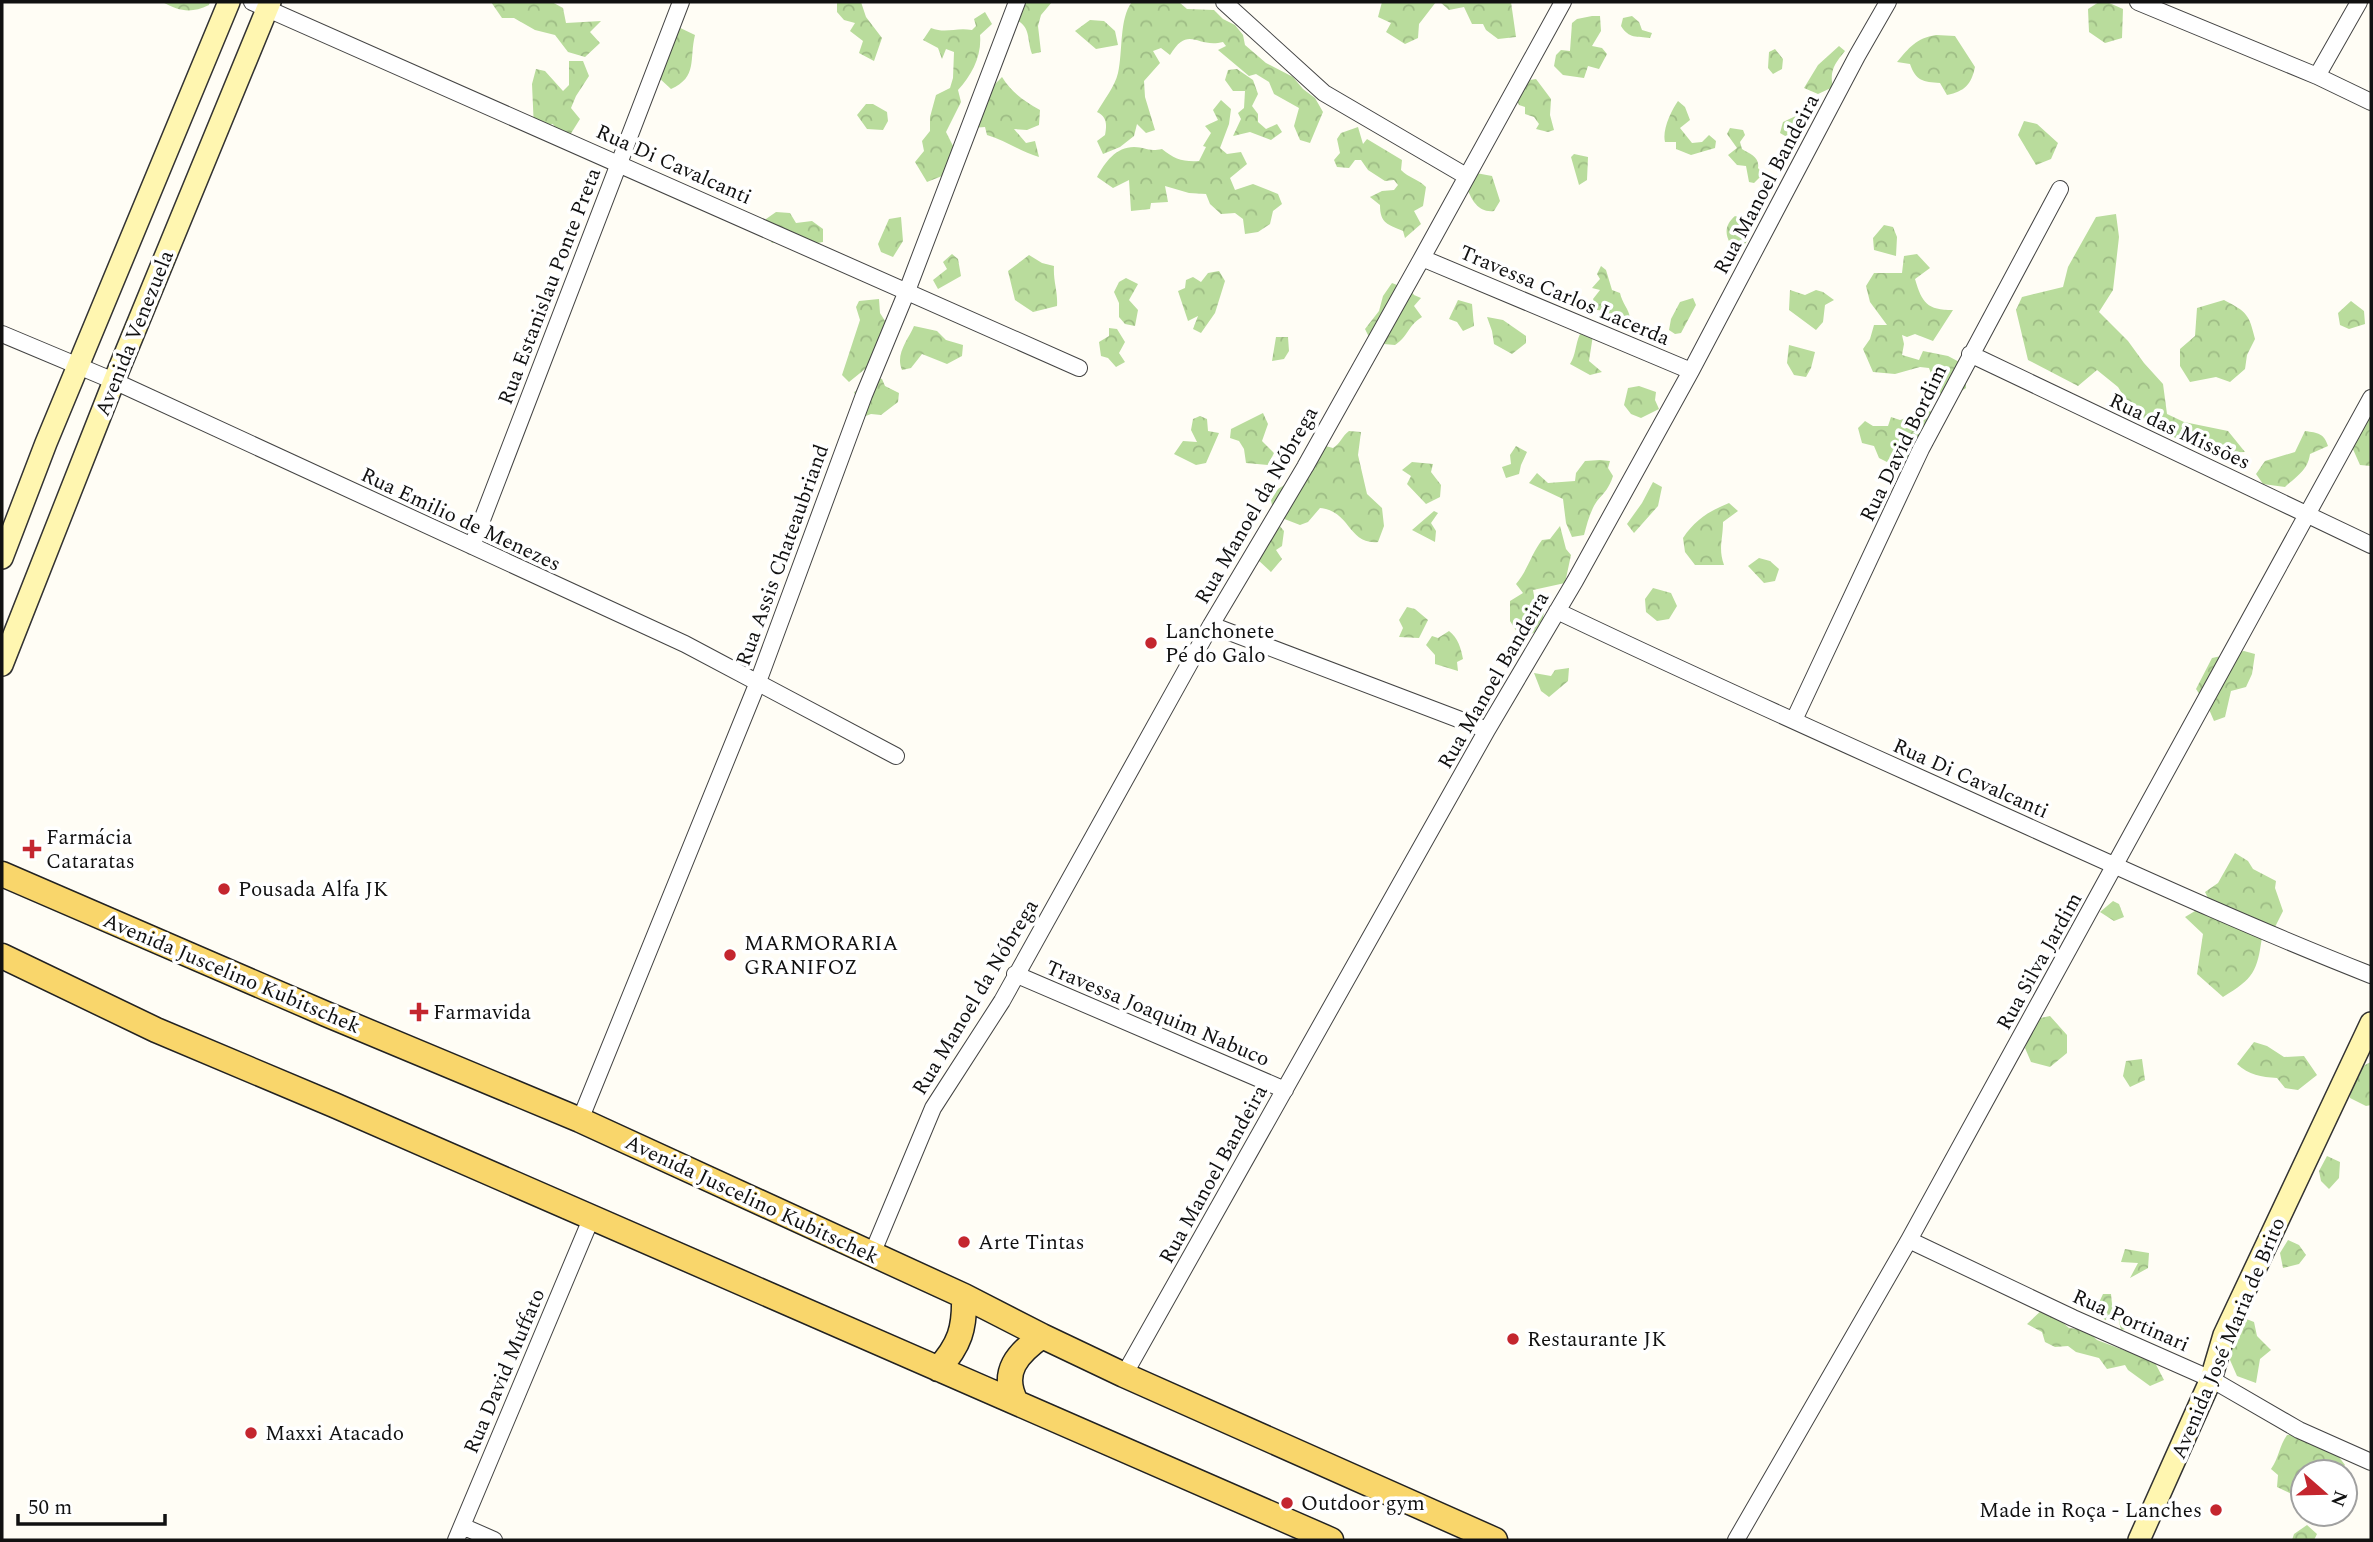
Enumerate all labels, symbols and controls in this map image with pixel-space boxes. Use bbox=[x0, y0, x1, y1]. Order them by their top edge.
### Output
street label: Rua Manoel Bandeira bbox=[1706, 88, 1828, 280]
street label: Rua Di Cavalcanti bbox=[590, 116, 757, 214]
street label: Rua Estanislau Ponte Preta bbox=[490, 163, 610, 409]
street label: Travessa Carlos Lacerda bbox=[1454, 237, 1675, 355]
street label: Avenida Venezuela bbox=[87, 245, 183, 421]
street label: Rua David Bordim bbox=[1852, 359, 1956, 528]
street label: Rua das Missões bbox=[2104, 385, 2256, 479]
street label: Rua Manoel da Nóbrega bbox=[1187, 400, 1327, 610]
street label: Rua Assis Chateaubriand bbox=[728, 440, 838, 671]
street label: Rua Emilio de Menezes bbox=[355, 459, 566, 580]
street label: Rua Manoel Bandeira bbox=[1430, 585, 1558, 775]
place label: Lanchonete Pé do Galo bbox=[1165, 616, 1274, 672]
marker: Lanchonete Pé do Galo bbox=[1143, 635, 1159, 651]
street label: Rua Di Cavalcanti bbox=[1887, 730, 2054, 828]
place label: Farmácia Cataratas bbox=[46, 822, 135, 878]
marker: Farmácia Cataratas bbox=[24, 841, 40, 857]
place label: Pousada Alfa JK bbox=[238, 874, 388, 906]
marker: Pousada Alfa JK bbox=[216, 881, 232, 897]
street label: Rua Silva Jardim bbox=[1989, 887, 2091, 1036]
street label: Rua Manoel da Nóbrega bbox=[904, 893, 1048, 1102]
street label: Avenida Juscelino Kubitschek bbox=[98, 905, 366, 1043]
place label: MARMORARIA GRANIFOZ bbox=[744, 928, 898, 984]
marker: MARMORARIA GRANIFOZ bbox=[722, 947, 738, 963]
street label: Travessa Joaquim Nabuco bbox=[1041, 952, 1275, 1076]
place label: Farmavida bbox=[433, 997, 532, 1029]
marker: Farmavida bbox=[411, 1004, 427, 1020]
street label: Rua Manoel Bandeira bbox=[1151, 1078, 1277, 1270]
street label: Avenida Juscelino Kubitschek bbox=[619, 1127, 884, 1273]
street label: Avenida José Maria de Brito bbox=[2163, 1212, 2294, 1464]
place label: Arte Tintas bbox=[978, 1227, 1085, 1259]
marker: Arte Tintas bbox=[956, 1234, 972, 1250]
street label: Rua Portinari bbox=[2067, 1281, 2194, 1361]
street label: Rua David Muffato bbox=[456, 1284, 554, 1459]
place label: Restaurante JK bbox=[1527, 1324, 1666, 1356]
marker: Restaurante JK bbox=[1505, 1331, 1521, 1347]
place label: Maxxi Atacado bbox=[265, 1418, 404, 1450]
marker: Maxxi Atacado bbox=[243, 1425, 259, 1441]
north arrow bbox=[2289, 1458, 2359, 1528]
scale bar bbox=[18, 1482, 164, 1526]
text: N bbox=[2322, 1486, 2355, 1511]
place label: Outdoor gym bbox=[1301, 1488, 1425, 1520]
text: 50 m bbox=[28, 1492, 72, 1524]
marker: Outdoor gym bbox=[1279, 1495, 1295, 1511]
place label: Made in Roça - Lanches bbox=[1979, 1495, 2202, 1527]
marker: Made in Roça - Lanches bbox=[2208, 1502, 2224, 1518]

